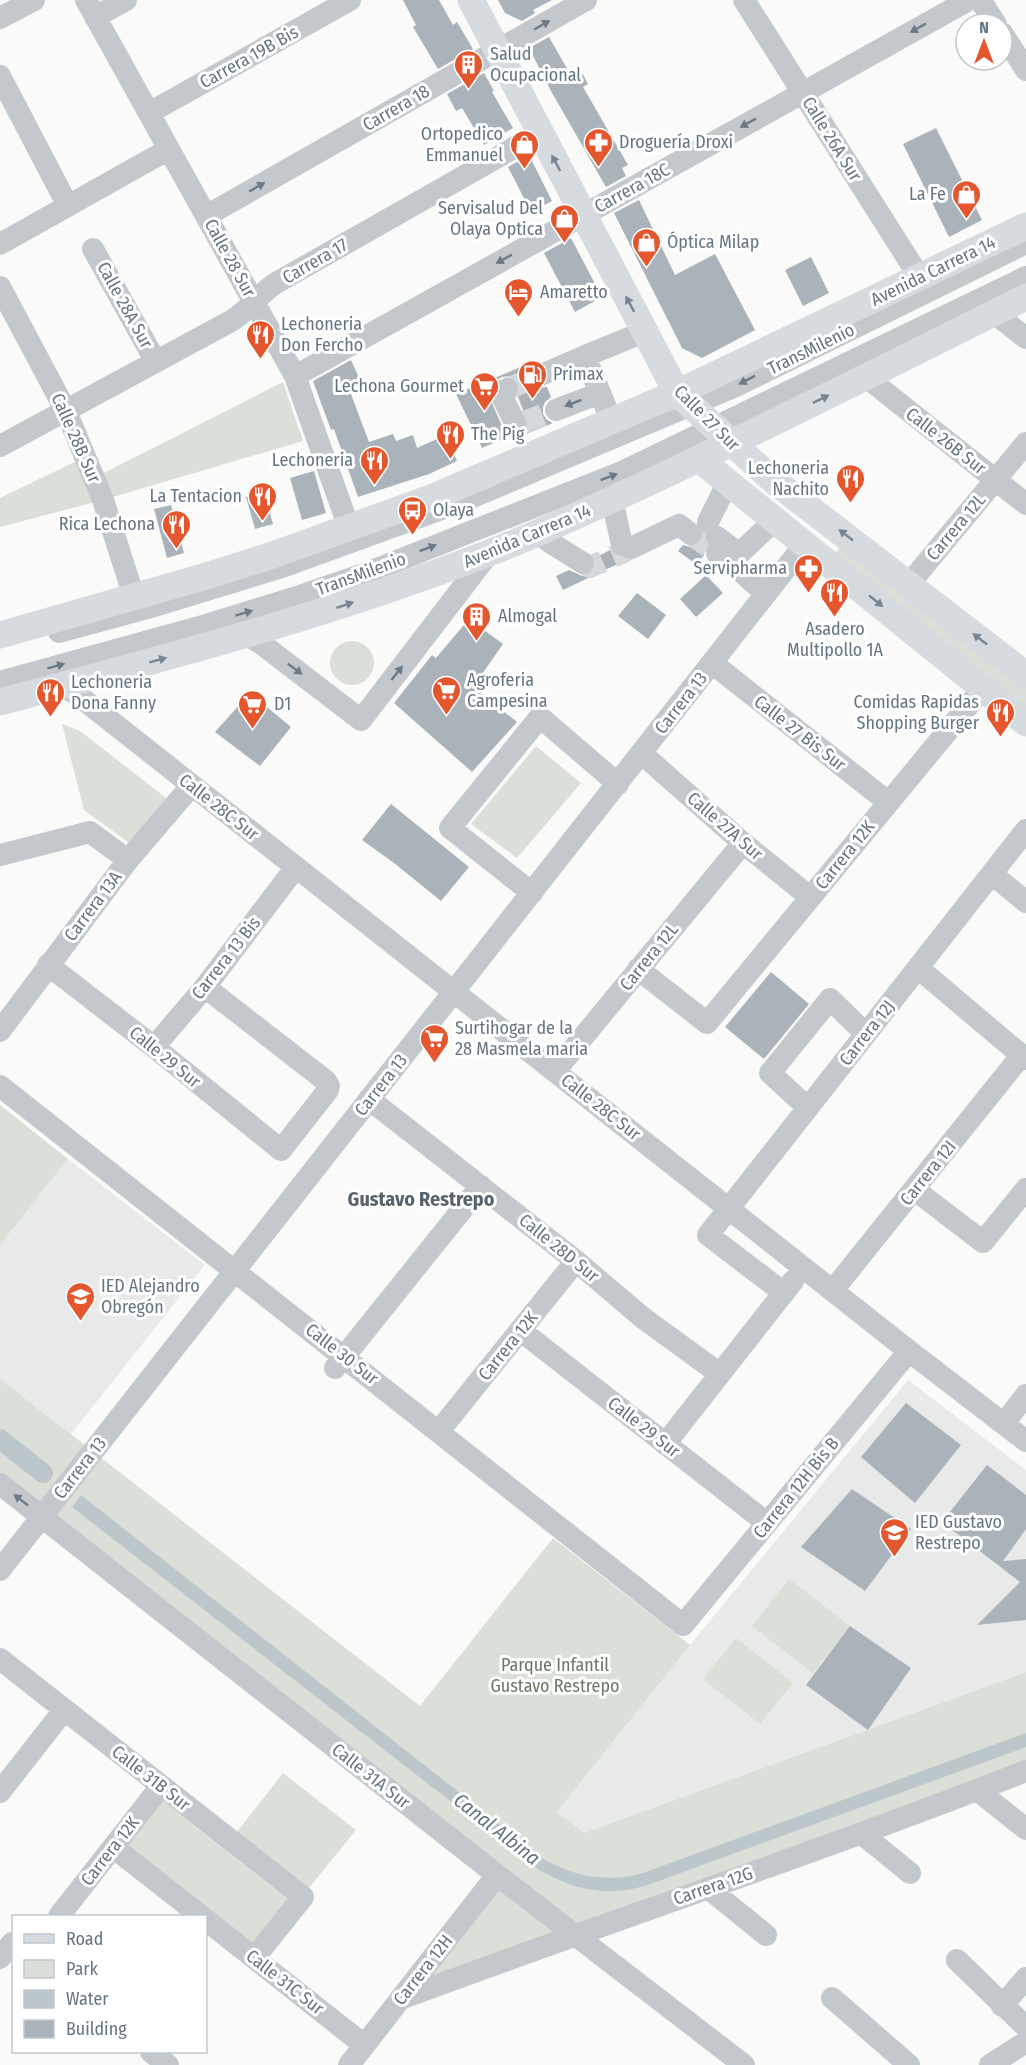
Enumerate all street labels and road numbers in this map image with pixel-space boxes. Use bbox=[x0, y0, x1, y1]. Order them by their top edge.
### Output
street label: Carrera 19B Bis bbox=[196, 21, 302, 93]
street label: Carrera 18 bbox=[359, 80, 433, 136]
street label: Calle 26A Sur bbox=[797, 93, 867, 186]
street label: Carrera 18C bbox=[591, 158, 673, 218]
street label: Calle 28 Sur bbox=[200, 215, 261, 302]
street label: Avenida Carrera 14 bbox=[867, 231, 999, 311]
street label: Carrera 17 bbox=[278, 234, 352, 288]
street label: Calle 28A Sur bbox=[92, 258, 158, 353]
street label: TransMilenio bbox=[764, 319, 858, 379]
street label: Calle 27 Sur bbox=[669, 380, 745, 456]
street label: Calle 28B Sur bbox=[46, 390, 106, 487]
street label: Calle 26B Sur bbox=[902, 403, 991, 480]
street label: Carrera 12L bbox=[922, 489, 990, 565]
street label: Avenida Carrera 14 bbox=[460, 499, 594, 573]
street label: TransMilenio bbox=[313, 548, 409, 600]
street label: Carrera 13 bbox=[650, 668, 712, 738]
street label: Calle 27 Bis Sur bbox=[750, 690, 851, 776]
street label: Calle 28C Sur bbox=[175, 769, 264, 845]
street label: Calle 27A Sur bbox=[683, 787, 768, 865]
street label: Carrera 12K bbox=[811, 816, 880, 894]
street label: Carrera 13A bbox=[60, 866, 127, 945]
street label: Carrera 13 Bis bbox=[187, 912, 265, 1004]
street label: Carrera 12L bbox=[615, 919, 683, 995]
street label: Carrera 12J bbox=[835, 996, 899, 1070]
street label: Calle 29 Sur bbox=[125, 1022, 206, 1093]
street label: Carrera 13 bbox=[350, 1050, 412, 1120]
street label: Calle 28C Sur bbox=[557, 1069, 646, 1145]
street label: Carrera 12I bbox=[895, 1136, 961, 1210]
street label: Calle 28D Sur bbox=[515, 1209, 604, 1287]
street label: Carrera 12K bbox=[474, 1307, 543, 1385]
street label: Calle 30 Sur bbox=[301, 1319, 383, 1390]
street label: Calle 29 Sur bbox=[604, 1392, 685, 1462]
street label: Carrera 13 bbox=[49, 1433, 111, 1503]
street label: Carrera 12H Bis B bbox=[749, 1433, 844, 1543]
street label: Calle 31A Sur bbox=[328, 1739, 415, 1814]
street label: Calle 31B Sur bbox=[107, 1741, 195, 1816]
street label: Carrera 12K bbox=[76, 1812, 144, 1890]
street label: Carrera 12G bbox=[670, 1862, 756, 1910]
street label: Carrera 12H bbox=[389, 1930, 457, 2010]
street label: Calle 31C Sur bbox=[242, 1945, 329, 2020]

